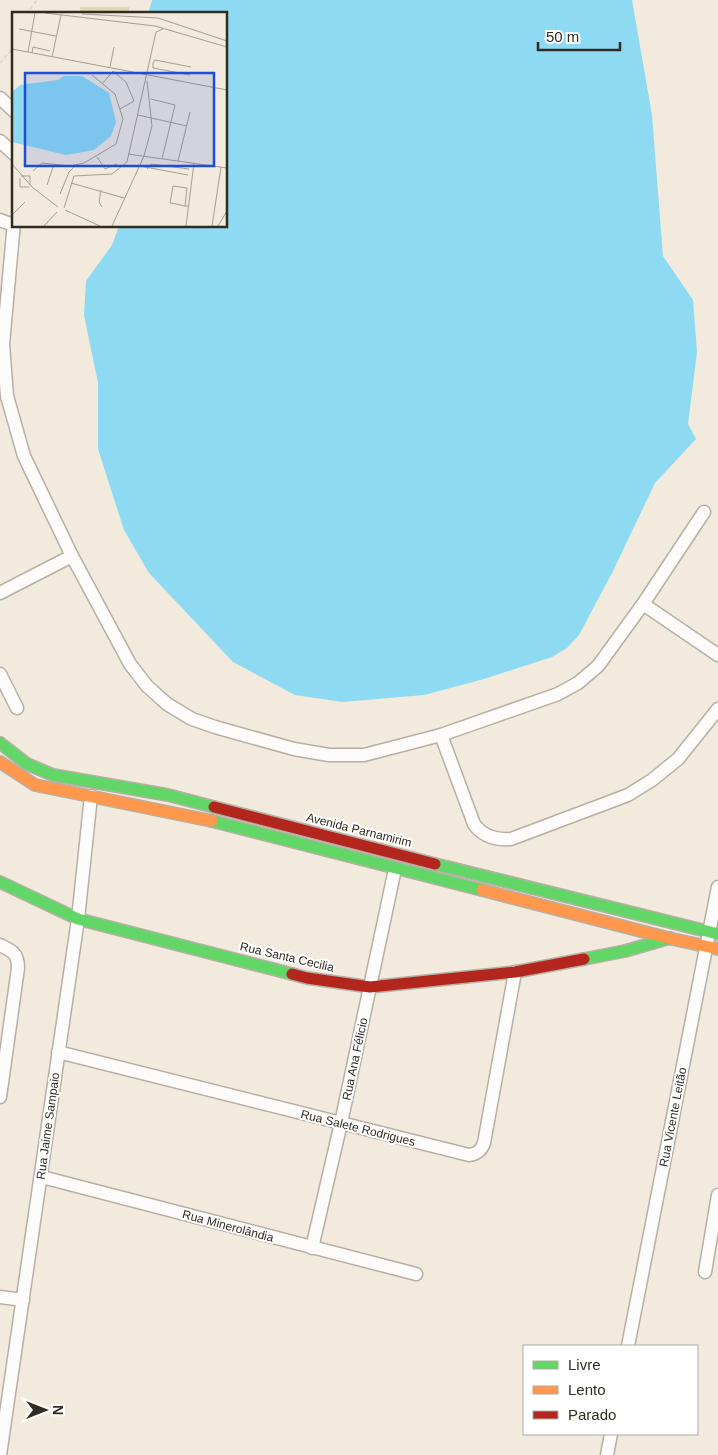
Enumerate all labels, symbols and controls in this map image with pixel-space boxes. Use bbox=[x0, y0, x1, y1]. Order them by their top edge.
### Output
inset map bbox=[12, 12, 228, 228]
scale bar bbox=[538, 20, 620, 52]
text: 50 m bbox=[546, 28, 579, 45]
street label: Avenida Parnamirim bbox=[305, 810, 413, 850]
street label: Rua Santa Cecilia bbox=[239, 939, 336, 975]
street label: Rua Ana Félicio bbox=[339, 1016, 371, 1102]
street label: Rua Vicente Leitão bbox=[656, 1066, 690, 1168]
street label: Rua Jaime Sampaio bbox=[34, 1071, 62, 1180]
street label: Rua Salete Rodrigues bbox=[299, 1107, 417, 1149]
street label: Rua Minerolândia bbox=[181, 1207, 276, 1245]
legend bbox=[523, 1345, 698, 1435]
text: Livre bbox=[568, 1356, 601, 1373]
text: Lento bbox=[568, 1381, 606, 1398]
north arrow bbox=[20, 1385, 70, 1435]
text: N bbox=[50, 1405, 66, 1415]
text: Parado bbox=[568, 1406, 616, 1423]

